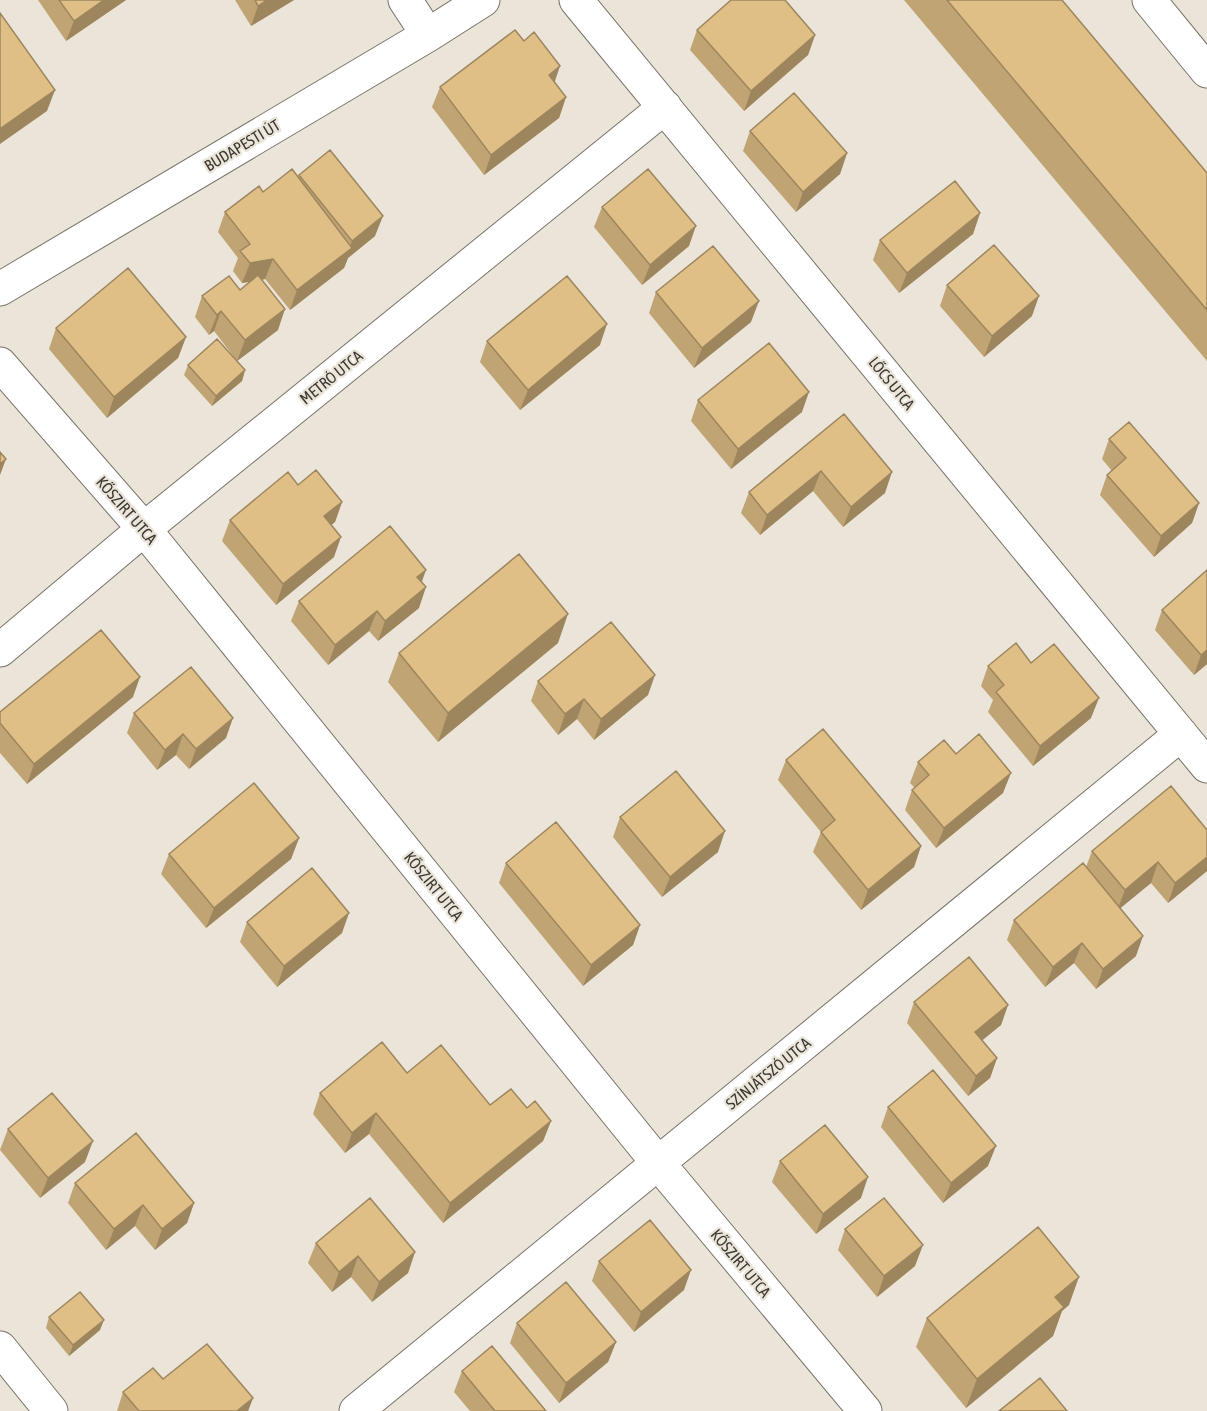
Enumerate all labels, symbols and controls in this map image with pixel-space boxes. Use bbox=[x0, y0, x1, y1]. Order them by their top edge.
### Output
street label: BUDAPESTI ÚT bbox=[201, 115, 283, 175]
street label: METRÓ UTCA bbox=[296, 346, 366, 408]
street label: LŐCS UTCA bbox=[865, 353, 919, 413]
street label: KŐSZIRT UTCA bbox=[93, 473, 161, 547]
street label: KŐSZIRT UTCA bbox=[401, 848, 467, 924]
street label: SZÍNJÁTSZÓ UTCA bbox=[722, 1033, 814, 1113]
street label: KŐSZIRT UTCA bbox=[707, 1225, 775, 1301]

